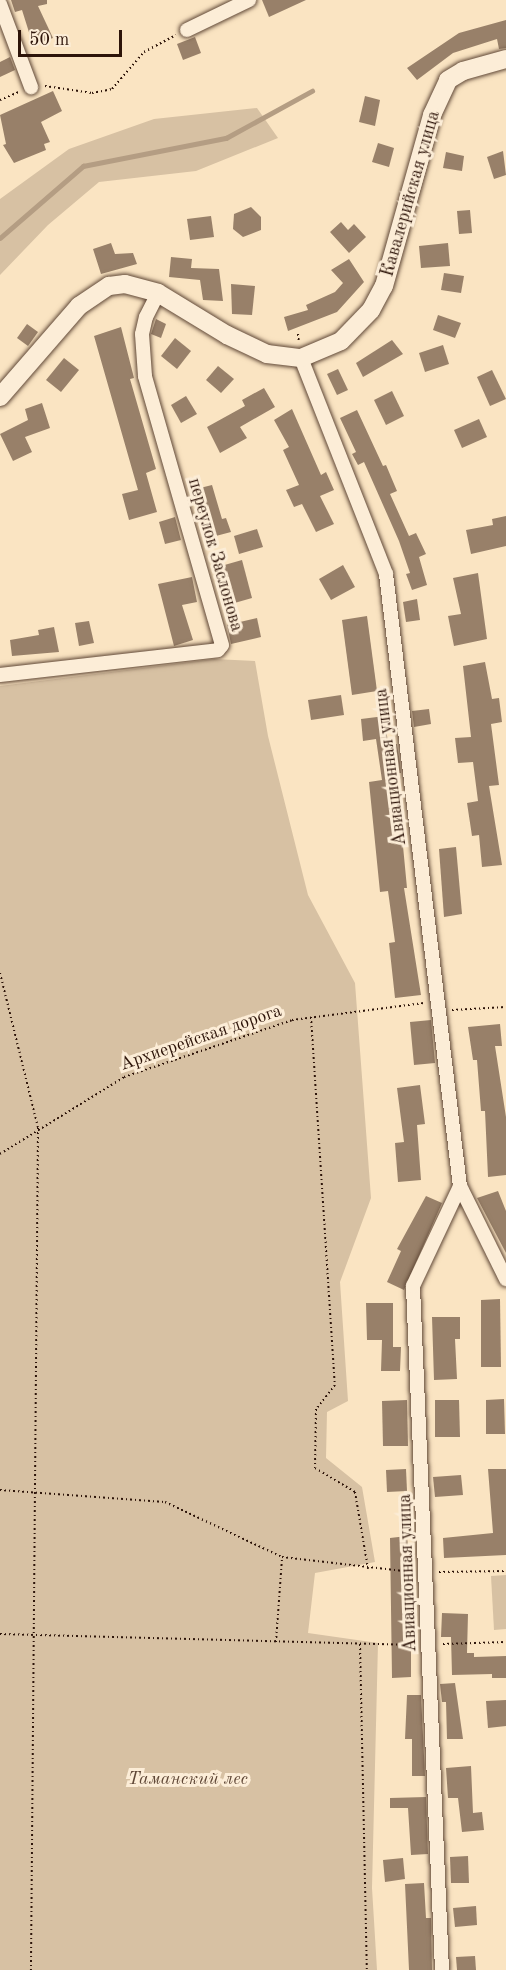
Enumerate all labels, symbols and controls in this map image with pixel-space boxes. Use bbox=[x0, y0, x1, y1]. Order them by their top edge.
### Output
scale bar bbox=[21, 18, 124, 56]
text: 50 m bbox=[29, 31, 69, 49]
street label: Кавалерийская улица bbox=[377, 108, 445, 280]
street label: переулок Заслонова bbox=[183, 476, 247, 634]
street label: Авиационная улица bbox=[371, 687, 411, 847]
street label: Архиерейская дорога bbox=[117, 1000, 285, 1076]
street label: Авиационная улица bbox=[394, 1493, 422, 1653]
park label: Таманский лес bbox=[128, 1768, 248, 1790]

